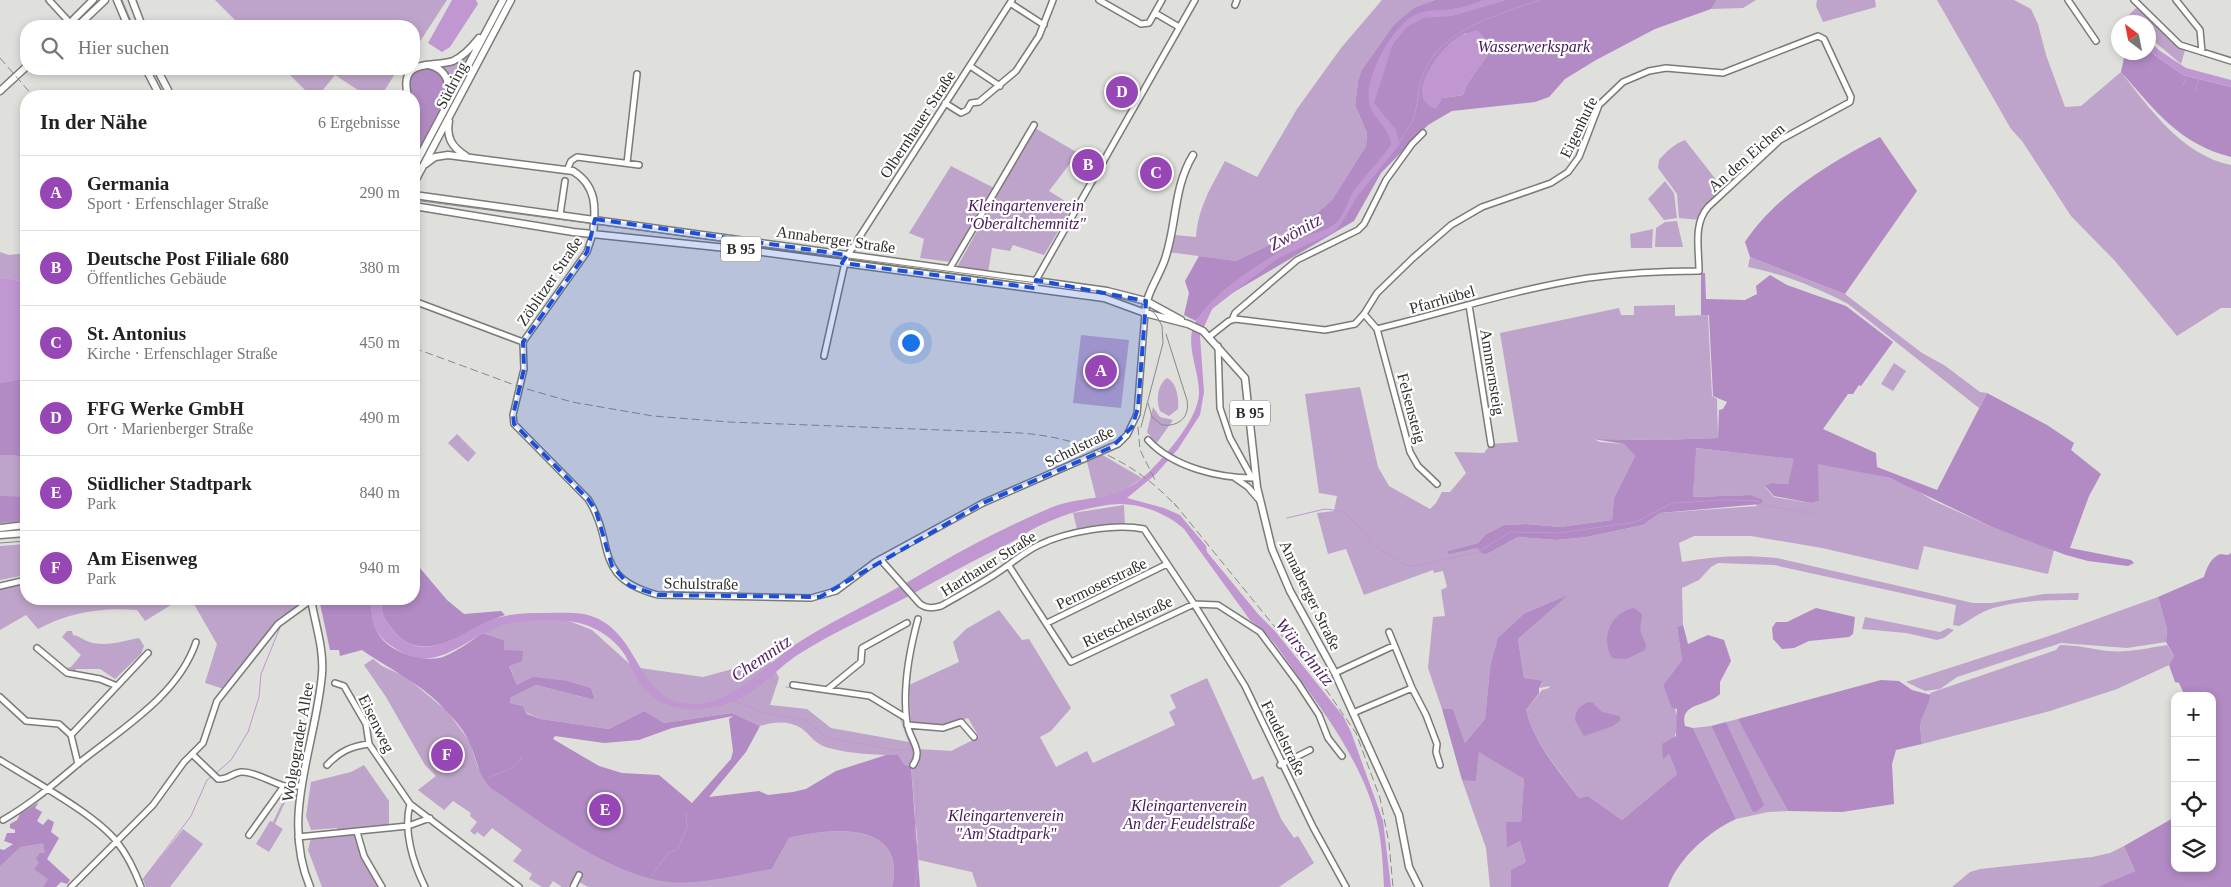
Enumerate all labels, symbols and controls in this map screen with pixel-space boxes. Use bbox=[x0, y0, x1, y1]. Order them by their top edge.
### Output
north arrow bbox=[2111, 15, 2156, 60]
search box bbox=[20, 20, 420, 75]
icon: search bbox=[38, 34, 66, 62]
text: Hier suchen bbox=[78, 37, 169, 58]
park label: Wasserwerkspark bbox=[1478, 38, 1591, 56]
street label: Südring bbox=[432, 59, 472, 112]
street label: Olbernhauer Straße bbox=[876, 67, 959, 181]
pin: D bbox=[1106, 73, 1138, 111]
street label: Eigenhufe bbox=[1556, 94, 1601, 161]
text: In der Nähe bbox=[40, 110, 147, 134]
text: 6 Ergebnisse bbox=[318, 114, 400, 131]
street label: An den Eichen bbox=[1705, 120, 1788, 195]
pin: B bbox=[1072, 146, 1104, 184]
pin: C bbox=[1140, 154, 1172, 192]
text: Germania bbox=[87, 173, 169, 194]
text: A bbox=[50, 184, 62, 201]
text: 290 m bbox=[360, 184, 400, 201]
text: Sport · Erfenschlager Straße bbox=[87, 195, 269, 212]
park label: Kleingartenverein "Oberaltchemnitz" bbox=[966, 197, 1086, 232]
water label: Zwönitz bbox=[1265, 209, 1325, 255]
street label: Annaberger Straße bbox=[775, 223, 897, 257]
street label: Zöblitzer Straße bbox=[513, 234, 585, 329]
road number: B 95 bbox=[721, 236, 761, 262]
text: Deutsche Post Filiale 680 bbox=[87, 248, 289, 269]
text: B bbox=[51, 259, 61, 276]
text: 380 m bbox=[360, 259, 400, 276]
text: Öffentliches Gebäude bbox=[87, 270, 227, 287]
street label: Pfarrhübel bbox=[1407, 282, 1477, 317]
text: St. Antonius bbox=[87, 323, 186, 344]
street label: Ammernsteig bbox=[1476, 328, 1508, 417]
your location bbox=[898, 330, 924, 356]
text: C bbox=[50, 334, 62, 351]
text: 450 m bbox=[360, 334, 400, 351]
text: Kirche · Erfenschlager Straße bbox=[87, 345, 278, 362]
pin: A bbox=[1085, 352, 1117, 390]
street label: Felsensteig bbox=[1393, 371, 1429, 445]
text: FFG Werke GmbH bbox=[87, 398, 244, 419]
road number: B 95 bbox=[1230, 400, 1270, 426]
text: D bbox=[50, 409, 62, 426]
text: 490 m bbox=[360, 409, 400, 426]
text: Ort · Marienberger Straße bbox=[87, 420, 253, 437]
street label: Schulstraße bbox=[1042, 422, 1116, 470]
text: Südlicher Stadtpark bbox=[87, 473, 252, 494]
text: E bbox=[51, 484, 61, 501]
text: 840 m bbox=[360, 484, 400, 501]
text: Park bbox=[87, 495, 116, 512]
street label: Harthauer Straße bbox=[938, 527, 1039, 599]
street label: Annaberger Straße bbox=[1276, 538, 1345, 653]
text: Am Eisenweg bbox=[87, 548, 197, 569]
street label: Permoserstraße bbox=[1053, 554, 1149, 613]
text: F bbox=[51, 559, 61, 576]
text: 940 m bbox=[360, 559, 400, 576]
text: Park bbox=[87, 570, 116, 587]
street label: Schulstraße bbox=[664, 574, 738, 593]
street label: Rietschelstraße bbox=[1080, 592, 1175, 651]
water label: Würschnitz bbox=[1272, 614, 1338, 690]
water label: Chemnitz bbox=[727, 631, 795, 685]
street label: Wolgograder Allee bbox=[279, 681, 317, 803]
street label: Eisenweg bbox=[354, 692, 398, 755]
map controls bbox=[2171, 692, 2216, 872]
button: + bbox=[2171, 692, 2216, 737]
street label: Feudelstraße bbox=[1258, 698, 1309, 779]
pin: F bbox=[431, 736, 463, 774]
button: − bbox=[2171, 737, 2216, 782]
button: locate bbox=[2171, 782, 2216, 827]
pin: E bbox=[589, 791, 621, 829]
park label: Kleingartenverein An der Feudelstraße bbox=[1122, 797, 1255, 832]
park label: Kleingartenverein "Am Stadtpark" bbox=[947, 807, 1064, 843]
button: layers bbox=[2171, 827, 2216, 872]

